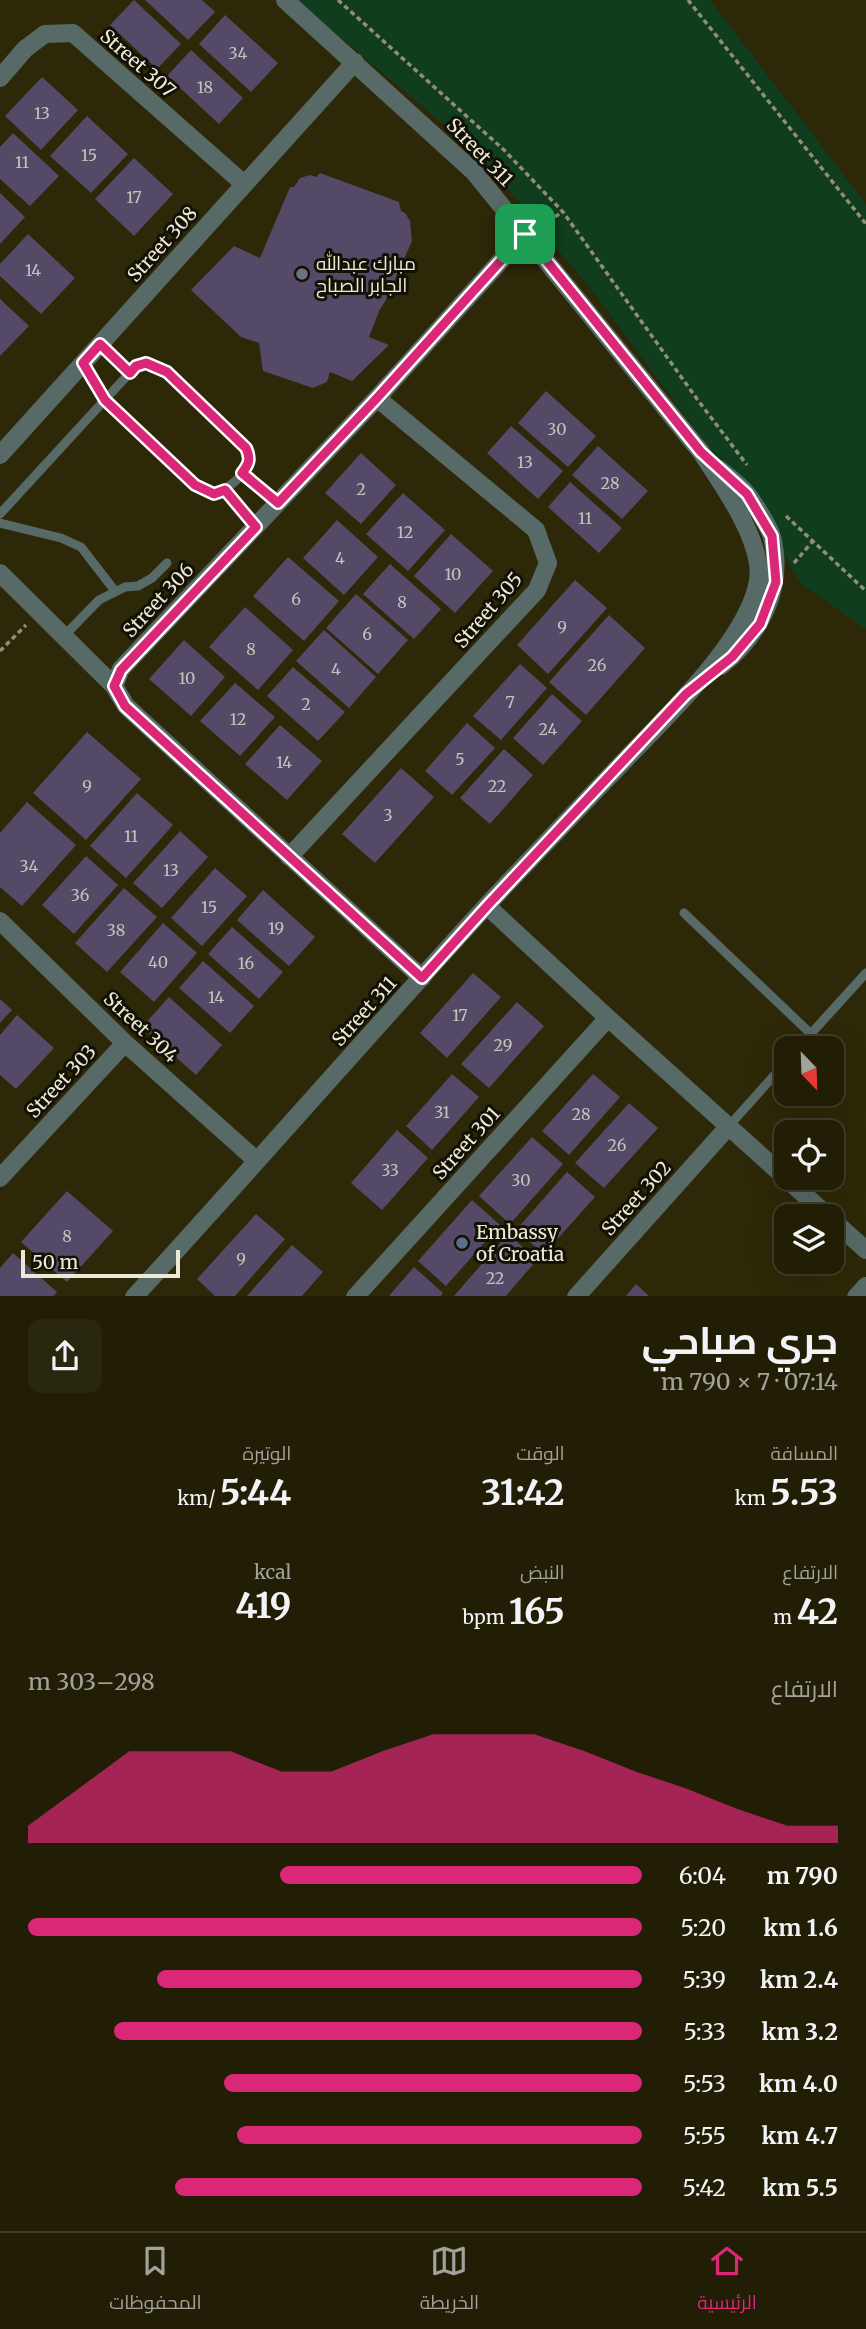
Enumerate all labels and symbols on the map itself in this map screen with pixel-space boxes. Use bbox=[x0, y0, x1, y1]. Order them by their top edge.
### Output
street label: Street 307 bbox=[95, 24, 181, 102]
house number: 34 bbox=[229, 43, 248, 63]
house number: 18 bbox=[197, 77, 213, 97]
house number: 13 bbox=[34, 103, 50, 123]
street label: Street 311 bbox=[442, 113, 519, 191]
house number: 15 bbox=[81, 145, 97, 165]
house number: 11 bbox=[15, 152, 29, 172]
house number: 17 bbox=[126, 187, 142, 207]
street label: Street 308 bbox=[122, 201, 202, 287]
pin bbox=[495, 204, 555, 264]
place label: مبارك عبدالله الجابر الصباح bbox=[316, 251, 416, 299]
house number: 14 bbox=[25, 260, 41, 280]
marker: مبارك عبدالله الجابر الصباح bbox=[294, 266, 310, 282]
house number: 30 bbox=[547, 419, 567, 439]
house number: 13 bbox=[517, 452, 533, 472]
house number: 28 bbox=[601, 473, 619, 493]
house number: 2 bbox=[356, 479, 366, 499]
house number: 11 bbox=[578, 508, 592, 528]
house number: 12 bbox=[397, 522, 413, 542]
house number: 4 bbox=[335, 548, 345, 568]
street label: Street 306 bbox=[117, 558, 199, 642]
house number: 10 bbox=[445, 564, 461, 584]
street label: Street 305 bbox=[449, 567, 527, 653]
house number: 6 bbox=[291, 589, 301, 609]
house number: 8 bbox=[397, 592, 407, 612]
house number: 9 bbox=[557, 617, 567, 637]
house number: 6 bbox=[362, 624, 372, 644]
house number: 8 bbox=[246, 639, 256, 659]
house number: 26 bbox=[588, 655, 607, 675]
house number: 4 bbox=[331, 659, 341, 679]
house number: 10 bbox=[179, 668, 195, 688]
house number: 7 bbox=[505, 692, 515, 712]
house number: 2 bbox=[301, 694, 311, 714]
house number: 12 bbox=[230, 709, 246, 729]
house number: 24 bbox=[539, 719, 558, 739]
house number: 5 bbox=[455, 749, 465, 769]
house number: 14 bbox=[276, 752, 292, 772]
house number: 9 bbox=[82, 776, 92, 796]
house number: 22 bbox=[488, 776, 506, 796]
house number: 3 bbox=[383, 805, 393, 825]
house number: 11 bbox=[124, 826, 138, 846]
house number: 34 bbox=[20, 856, 39, 876]
house number: 13 bbox=[163, 860, 179, 880]
house number: 36 bbox=[71, 885, 90, 905]
house number: 15 bbox=[201, 897, 217, 917]
house number: 19 bbox=[268, 918, 284, 938]
house number: 38 bbox=[107, 920, 125, 940]
house number: 40 bbox=[148, 952, 168, 972]
house number: 16 bbox=[238, 953, 254, 973]
street label: Street 311 bbox=[326, 971, 402, 1051]
street label: Street 304 bbox=[99, 986, 183, 1068]
house number: 14 bbox=[208, 987, 224, 1007]
house number: 17 bbox=[452, 1005, 468, 1025]
house number: 29 bbox=[494, 1035, 512, 1055]
north arrow bbox=[774, 1036, 844, 1106]
street label: Street 303 bbox=[21, 1039, 101, 1123]
street label: Street 301 bbox=[427, 1101, 505, 1184]
house number: 31 bbox=[434, 1102, 450, 1122]
house number: 28 bbox=[572, 1104, 590, 1124]
house number: 26 bbox=[608, 1135, 627, 1155]
street label: Street 302 bbox=[596, 1156, 676, 1240]
house number: 33 bbox=[381, 1160, 399, 1180]
house number: 30 bbox=[511, 1170, 531, 1190]
place label: Embassy of Croatia bbox=[476, 1220, 564, 1266]
house number: 8 bbox=[62, 1226, 72, 1246]
marker: Embassy of Croatia bbox=[454, 1235, 470, 1251]
scale bar bbox=[21, 1248, 180, 1279]
house number: 9 bbox=[236, 1249, 246, 1269]
house number: 22 bbox=[486, 1268, 504, 1288]

